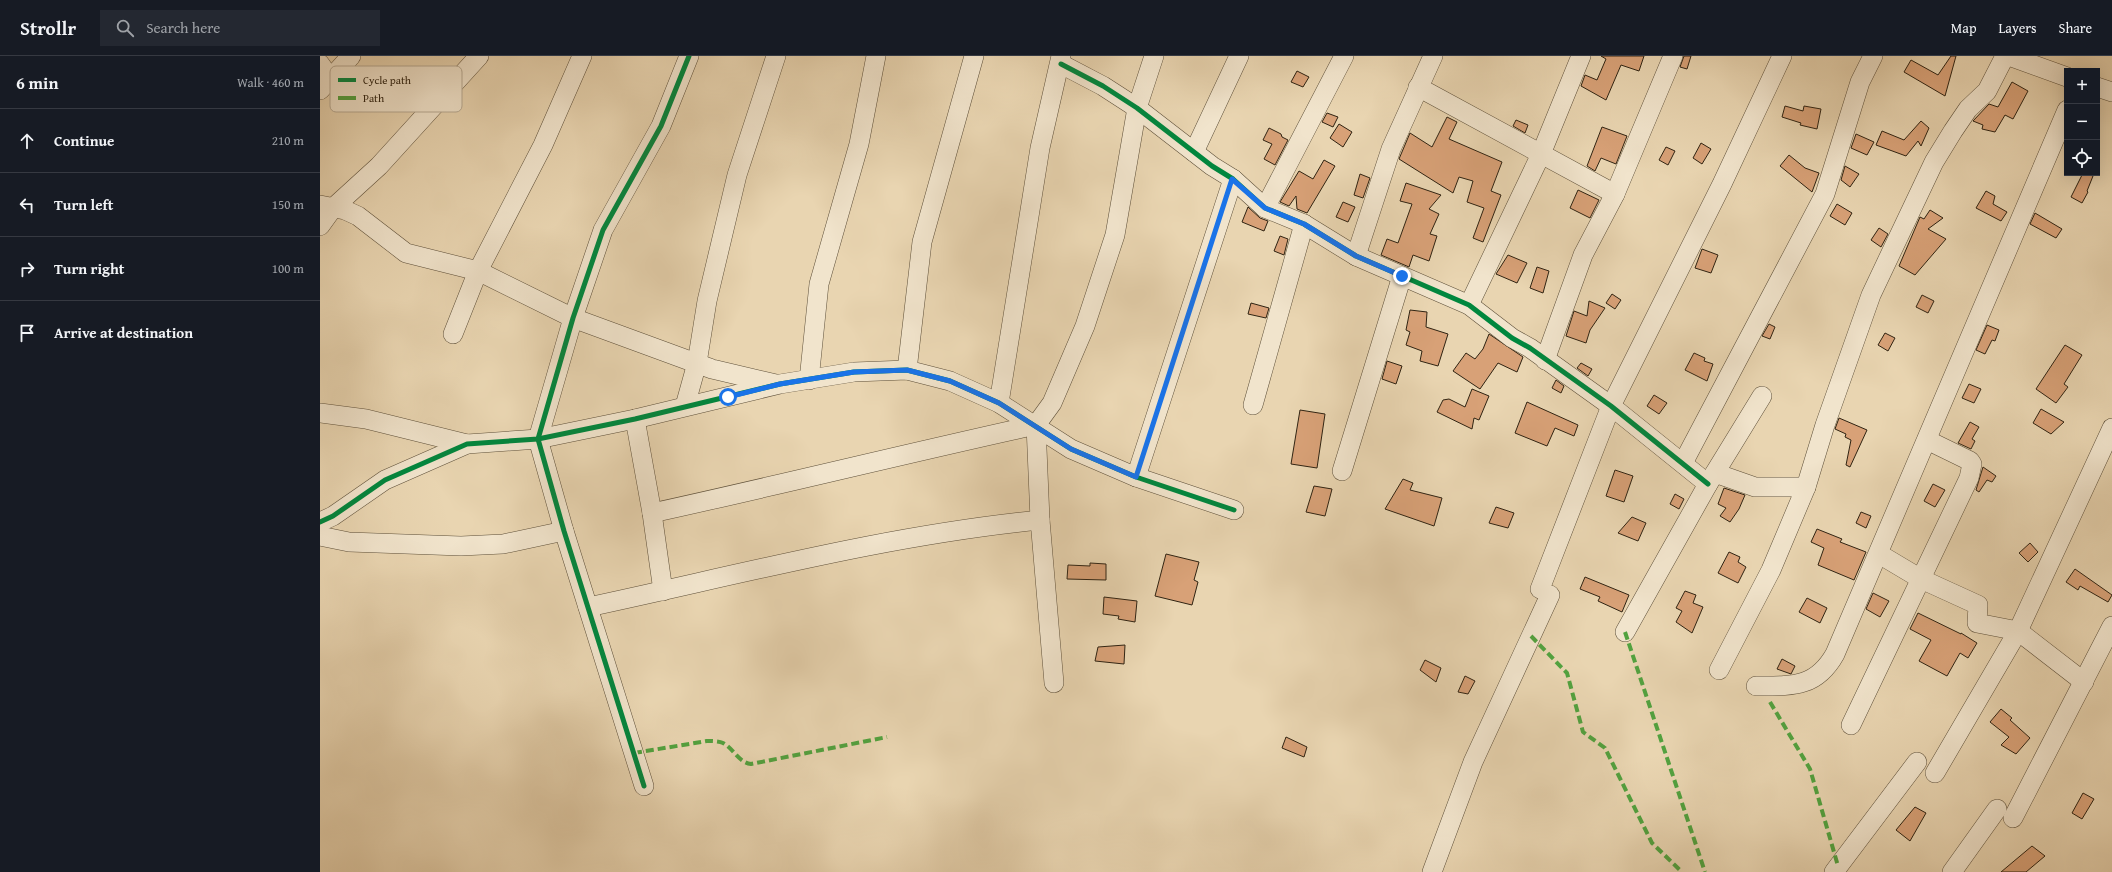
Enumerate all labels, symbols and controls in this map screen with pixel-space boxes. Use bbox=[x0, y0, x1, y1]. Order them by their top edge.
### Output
search box bbox=[100, 10, 380, 46]
text: Strollr bbox=[20, 14, 76, 42]
icon: search bbox=[114, 17, 136, 39]
text: Search here bbox=[146, 17, 220, 38]
text: Map bbox=[1951, 18, 1977, 38]
text: Layers bbox=[1999, 18, 2037, 38]
text: Share bbox=[2059, 18, 2092, 38]
legend bbox=[330, 66, 462, 112]
map controls bbox=[2064, 68, 2100, 176]
button: + bbox=[2064, 68, 2100, 104]
text: 6 min bbox=[16, 70, 58, 95]
text: Cycle path bbox=[363, 72, 412, 88]
text: Walk · 460 m bbox=[237, 73, 304, 92]
text: Path bbox=[363, 90, 385, 106]
button: − bbox=[2064, 104, 2100, 140]
icon: ahead bbox=[16, 130, 38, 152]
text: Continue bbox=[54, 130, 115, 151]
text: 210 m bbox=[272, 131, 304, 150]
button: locate bbox=[2064, 140, 2100, 176]
icon: left bbox=[16, 194, 38, 216]
text: Turn left bbox=[54, 194, 113, 215]
text: 150 m bbox=[272, 195, 304, 214]
icon: right bbox=[16, 258, 38, 280]
text: Turn right bbox=[54, 258, 125, 279]
text: 100 m bbox=[272, 259, 304, 278]
route end bbox=[1393, 267, 1411, 285]
icon: arrive bbox=[16, 322, 38, 344]
text: Arrive at destination bbox=[54, 322, 193, 343]
route start bbox=[719, 388, 737, 406]

